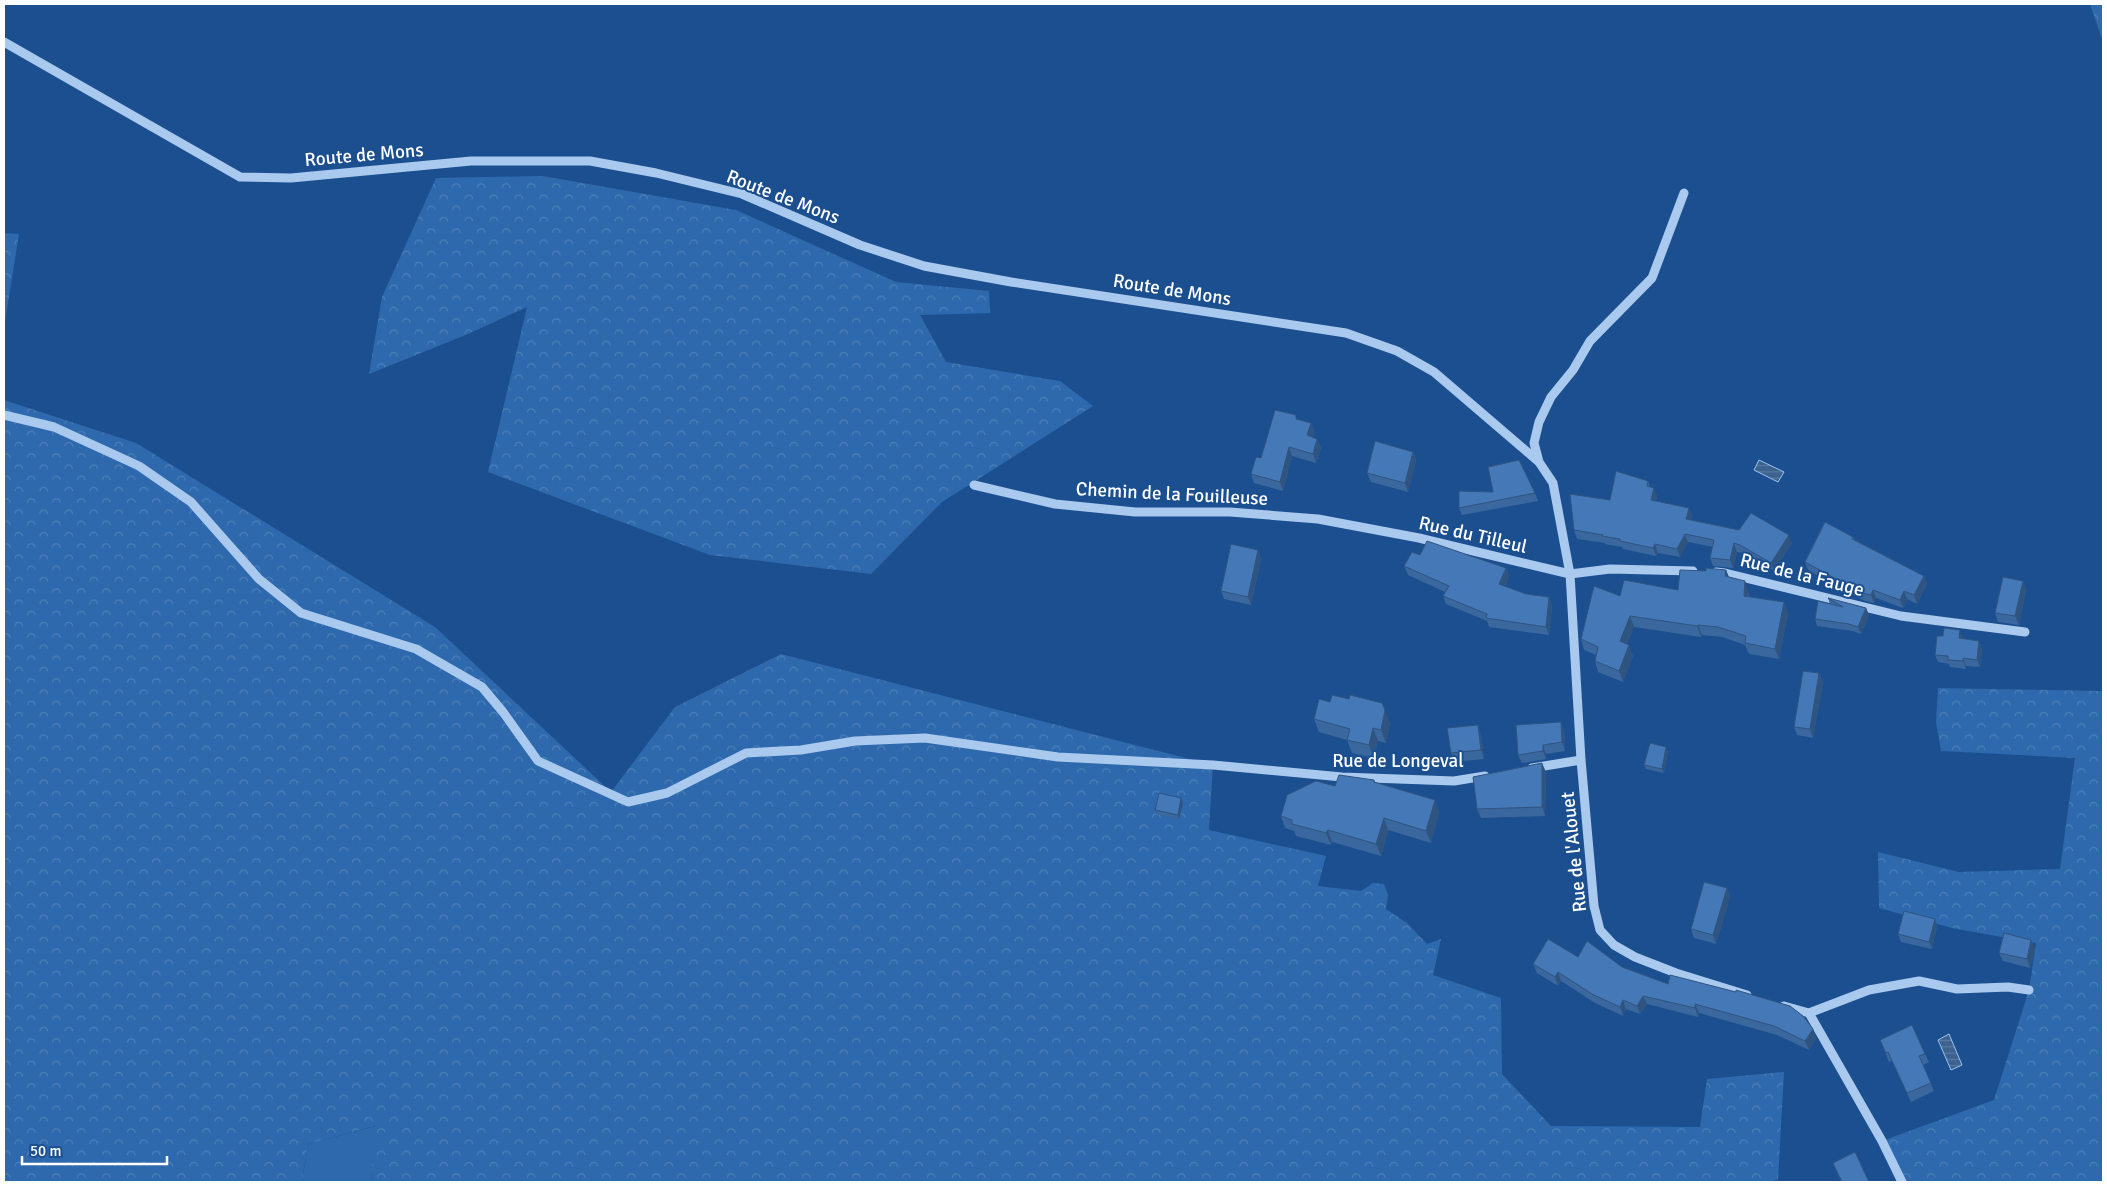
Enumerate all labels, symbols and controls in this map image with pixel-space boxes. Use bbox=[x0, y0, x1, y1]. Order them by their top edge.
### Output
street label: Route de Mons bbox=[304, 138, 424, 172]
street label: Route de Mons bbox=[723, 164, 843, 230]
street label: Route de Mons bbox=[1111, 269, 1233, 311]
street label: Chemin de la Fouilleuse bbox=[1075, 477, 1269, 511]
street label: Rue du Tilleul bbox=[1417, 511, 1529, 559]
street label: Rue de la Fauge bbox=[1737, 548, 1867, 602]
street label: Rue de Longeval bbox=[1332, 749, 1464, 773]
street label: Rue de l'Alouet bbox=[1556, 790, 1592, 913]
scale bar bbox=[22, 1134, 168, 1166]
text: 50 m bbox=[30, 1142, 61, 1160]

